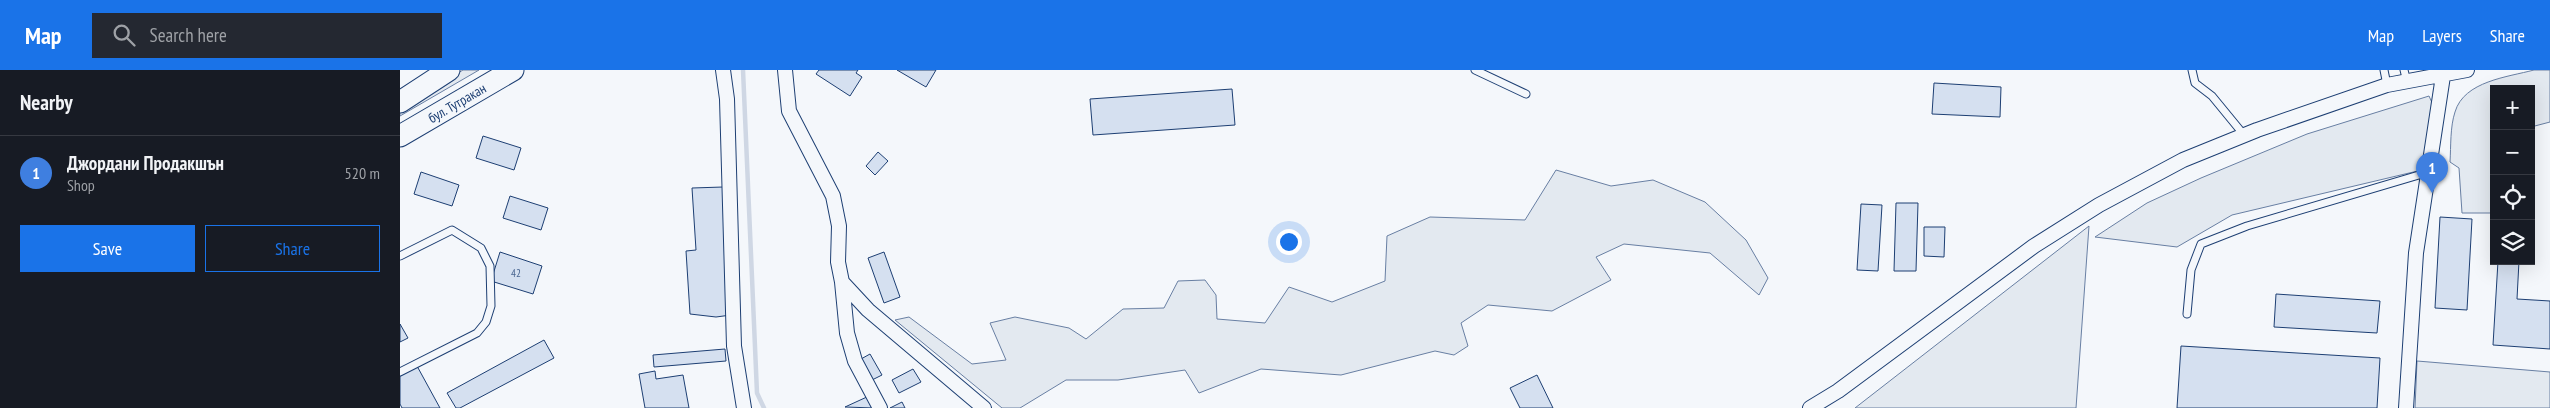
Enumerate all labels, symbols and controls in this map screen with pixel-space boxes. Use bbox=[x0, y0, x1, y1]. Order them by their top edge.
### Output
search box bbox=[92, 13, 442, 58]
text: Map bbox=[25, 20, 62, 51]
icon: search bbox=[110, 21, 138, 49]
text: Search here bbox=[150, 23, 227, 47]
text: Map bbox=[2368, 24, 2394, 47]
text: Layers bbox=[2422, 24, 2462, 47]
text: Share bbox=[2490, 24, 2525, 47]
street label: бул. Тутракан bbox=[425, 79, 489, 127]
map controls bbox=[2490, 85, 2535, 265]
button: + bbox=[2490, 85, 2535, 130]
text: Nearby bbox=[20, 89, 73, 116]
button: − bbox=[2490, 130, 2535, 175]
text: Джордани Продакшън bbox=[67, 151, 224, 175]
pin: 1 bbox=[2416, 152, 2448, 193]
text: 1 bbox=[32, 163, 40, 183]
text: 520 m bbox=[345, 163, 380, 183]
text: Shop bbox=[67, 175, 95, 195]
button: locate bbox=[2490, 175, 2535, 220]
button: layers bbox=[2490, 220, 2535, 265]
button: Save bbox=[20, 225, 195, 272]
button: Share bbox=[205, 225, 380, 272]
your location bbox=[1276, 229, 1302, 255]
house number: 42 bbox=[511, 266, 521, 280]

